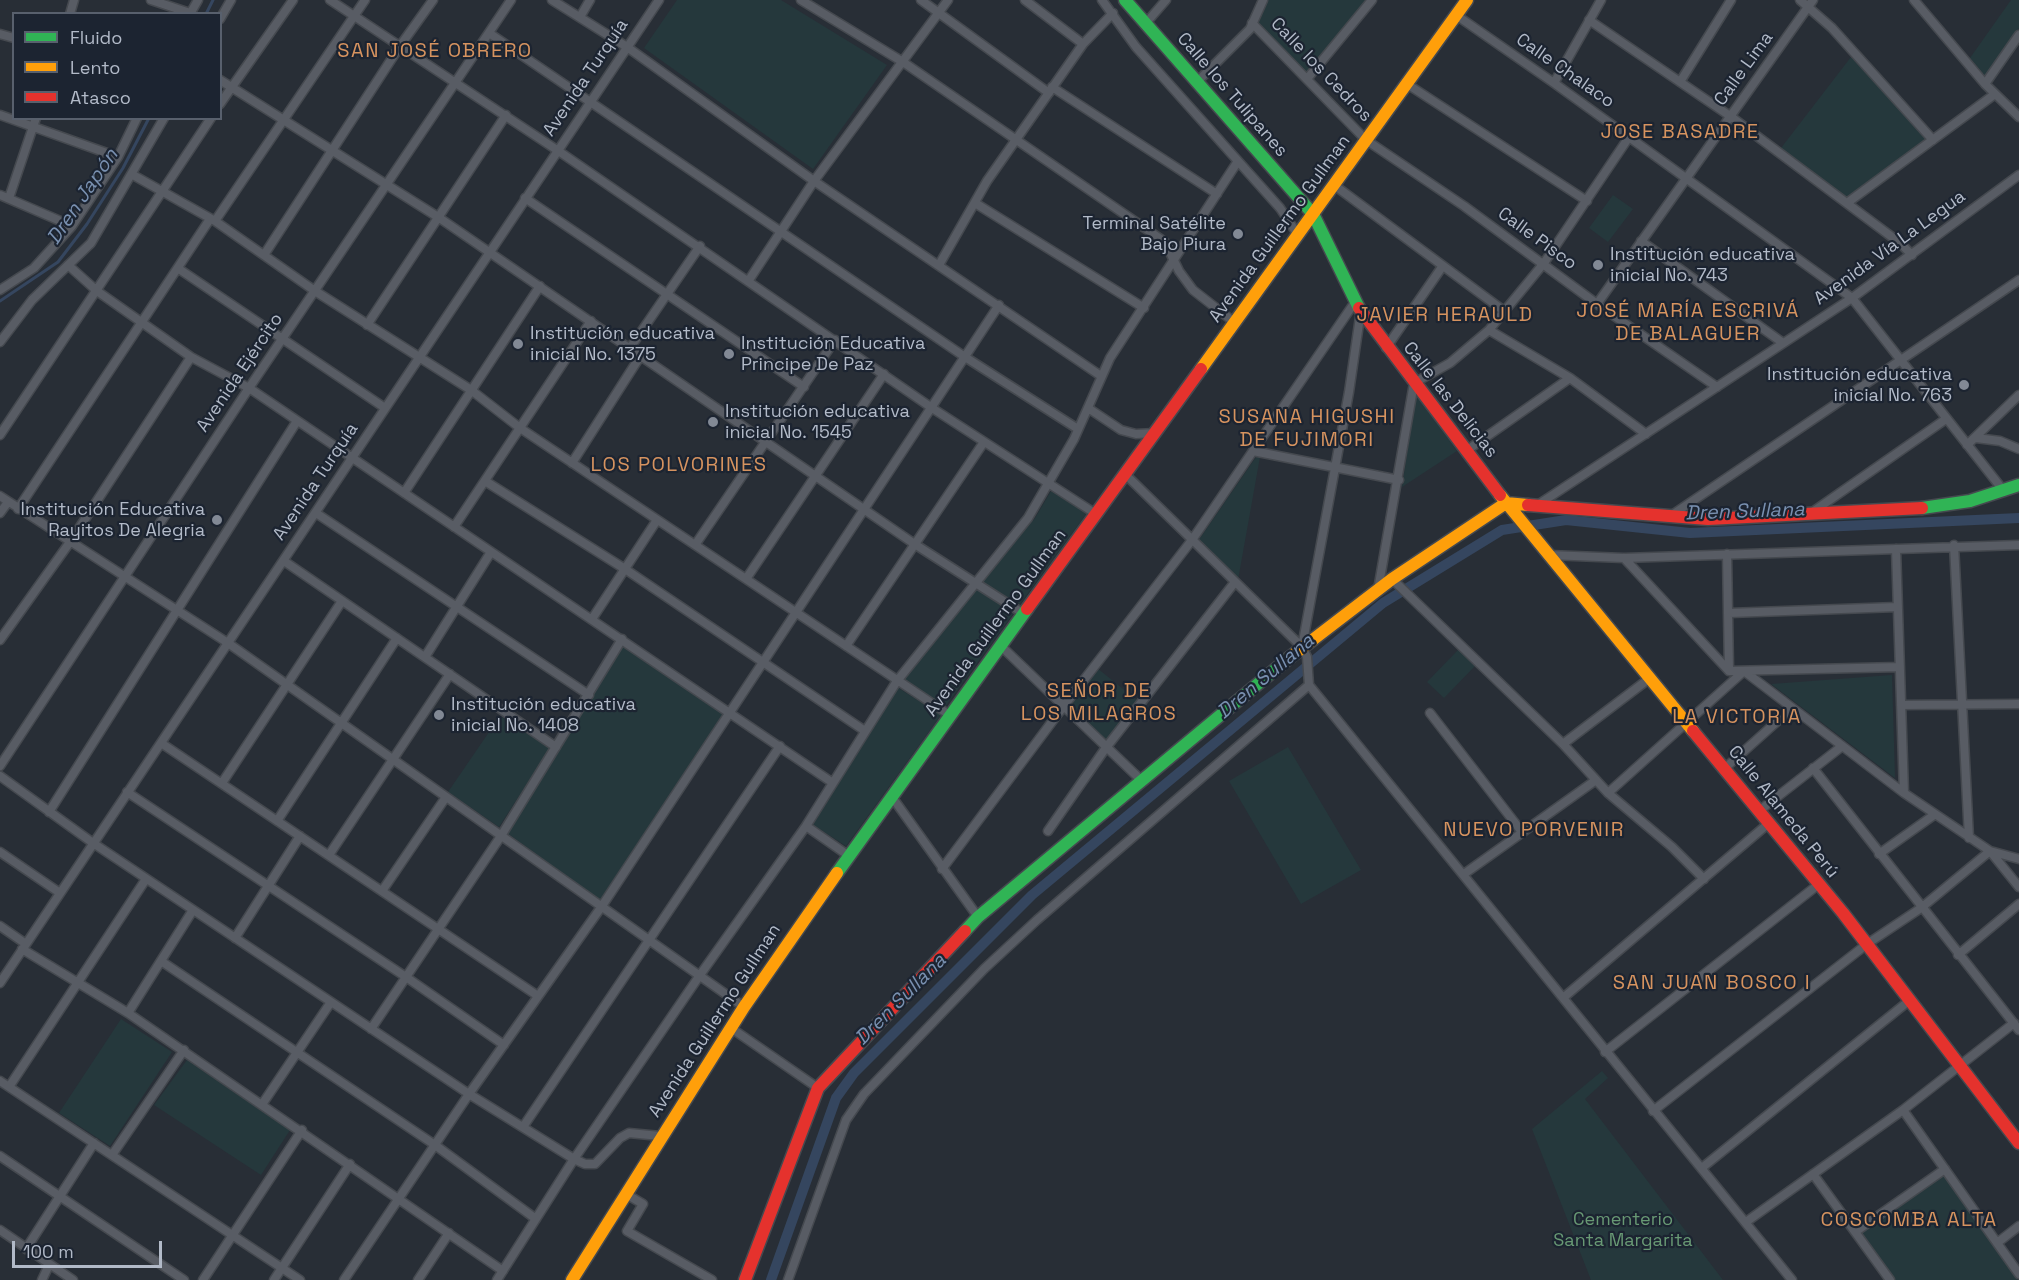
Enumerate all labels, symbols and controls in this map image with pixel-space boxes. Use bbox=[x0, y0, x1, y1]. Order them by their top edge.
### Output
legend bbox=[12, 12, 222, 120]
street label: Calle los Cedros bbox=[1266, 13, 1376, 127]
street label: Avenida Turquía bbox=[539, 15, 633, 141]
text: Fluido bbox=[70, 26, 122, 49]
street label: Calle los Tulipanes bbox=[1172, 28, 1292, 162]
street label: Calle Lima bbox=[1710, 28, 1778, 110]
street label: Calle Chalaco bbox=[1512, 29, 1618, 113]
district label: SAN JOSÉ OBRERO bbox=[337, 40, 533, 64]
text: Lento bbox=[70, 56, 120, 79]
text: Atasco bbox=[70, 86, 131, 109]
district label: JOSE BASADRE bbox=[1600, 121, 1760, 145]
street label: Avenida Guillermo Gullman bbox=[1205, 131, 1355, 327]
water label: Dren Japón bbox=[42, 145, 124, 249]
street label: Avenida Vía La Legua bbox=[1810, 186, 1970, 310]
street label: Calle Pisco bbox=[1493, 203, 1581, 275]
place label: Terminal Satélite Bajo Piura bbox=[1083, 213, 1226, 256]
marker: Terminal Satélite Bajo Piura bbox=[1231, 227, 1245, 241]
place label: Institución educativa inicial No. 743 bbox=[1610, 244, 1795, 286]
marker: Institución educativa inicial No. 743 bbox=[1591, 258, 1605, 272]
district label: JOSÉ MARÍA ESCRIVÁ DE BALAGUER bbox=[1576, 300, 1800, 347]
district label: JAVIER HERAULD bbox=[1357, 304, 1533, 328]
street label: Avenida Ejército bbox=[192, 309, 288, 437]
place label: Institución educativa inicial No. 1375 bbox=[530, 323, 715, 366]
place label: Institución Educativa Principe De Paz bbox=[741, 333, 925, 376]
marker: Institución educativa inicial No. 1375 bbox=[511, 337, 525, 351]
street label: Calle las Delicias bbox=[1398, 338, 1502, 462]
marker: Institución Educativa Principe De Paz bbox=[722, 347, 736, 361]
place label: Institución educativa inicial No. 763 bbox=[1767, 364, 1952, 406]
marker: Institución educativa inicial No. 763 bbox=[1957, 378, 1971, 392]
place label: Institución educativa inicial No. 1545 bbox=[725, 401, 910, 444]
district label: SUSANA HIGUSHI DE FUJIMORI bbox=[1218, 406, 1396, 453]
marker: Institución educativa inicial No. 1545 bbox=[706, 415, 720, 429]
street label: Avenida Turquía bbox=[269, 419, 363, 545]
district label: LOS POLVORINES bbox=[591, 454, 767, 478]
water label: Dren Sullana bbox=[1685, 498, 1805, 526]
place label: Institución Educativa Rayitos De Alegria bbox=[21, 499, 205, 542]
marker: Institución Educativa Rayitos De Alegria bbox=[210, 513, 224, 527]
street label: Avenida Guillermo Gullman bbox=[921, 525, 1071, 721]
water label: Dren Sullana bbox=[1213, 629, 1319, 725]
district label: SEÑOR DE LOS MILAGROS bbox=[1021, 680, 1177, 727]
place label: Institución educativa inicial No. 1408 bbox=[451, 694, 636, 736]
district label: LA VICTORIA bbox=[1672, 706, 1802, 730]
marker: Institución educativa inicial No. 1408 bbox=[432, 708, 446, 722]
street label: Calle Alameda Perú bbox=[1723, 742, 1843, 882]
district label: NUEVO PORVENIR bbox=[1443, 819, 1625, 843]
street label: Avenida Guillermo Gullman bbox=[644, 920, 786, 1122]
water label: Dren Sullana bbox=[850, 949, 952, 1051]
district label: SAN JUAN BOSCO I bbox=[1613, 972, 1811, 996]
park label: Cementerio Santa Margarita bbox=[1553, 1209, 1693, 1252]
district label: COSCOMBA ALTA bbox=[1821, 1209, 1997, 1233]
scale bar bbox=[15, 1229, 165, 1267]
text: 100 m bbox=[23, 1240, 74, 1263]

